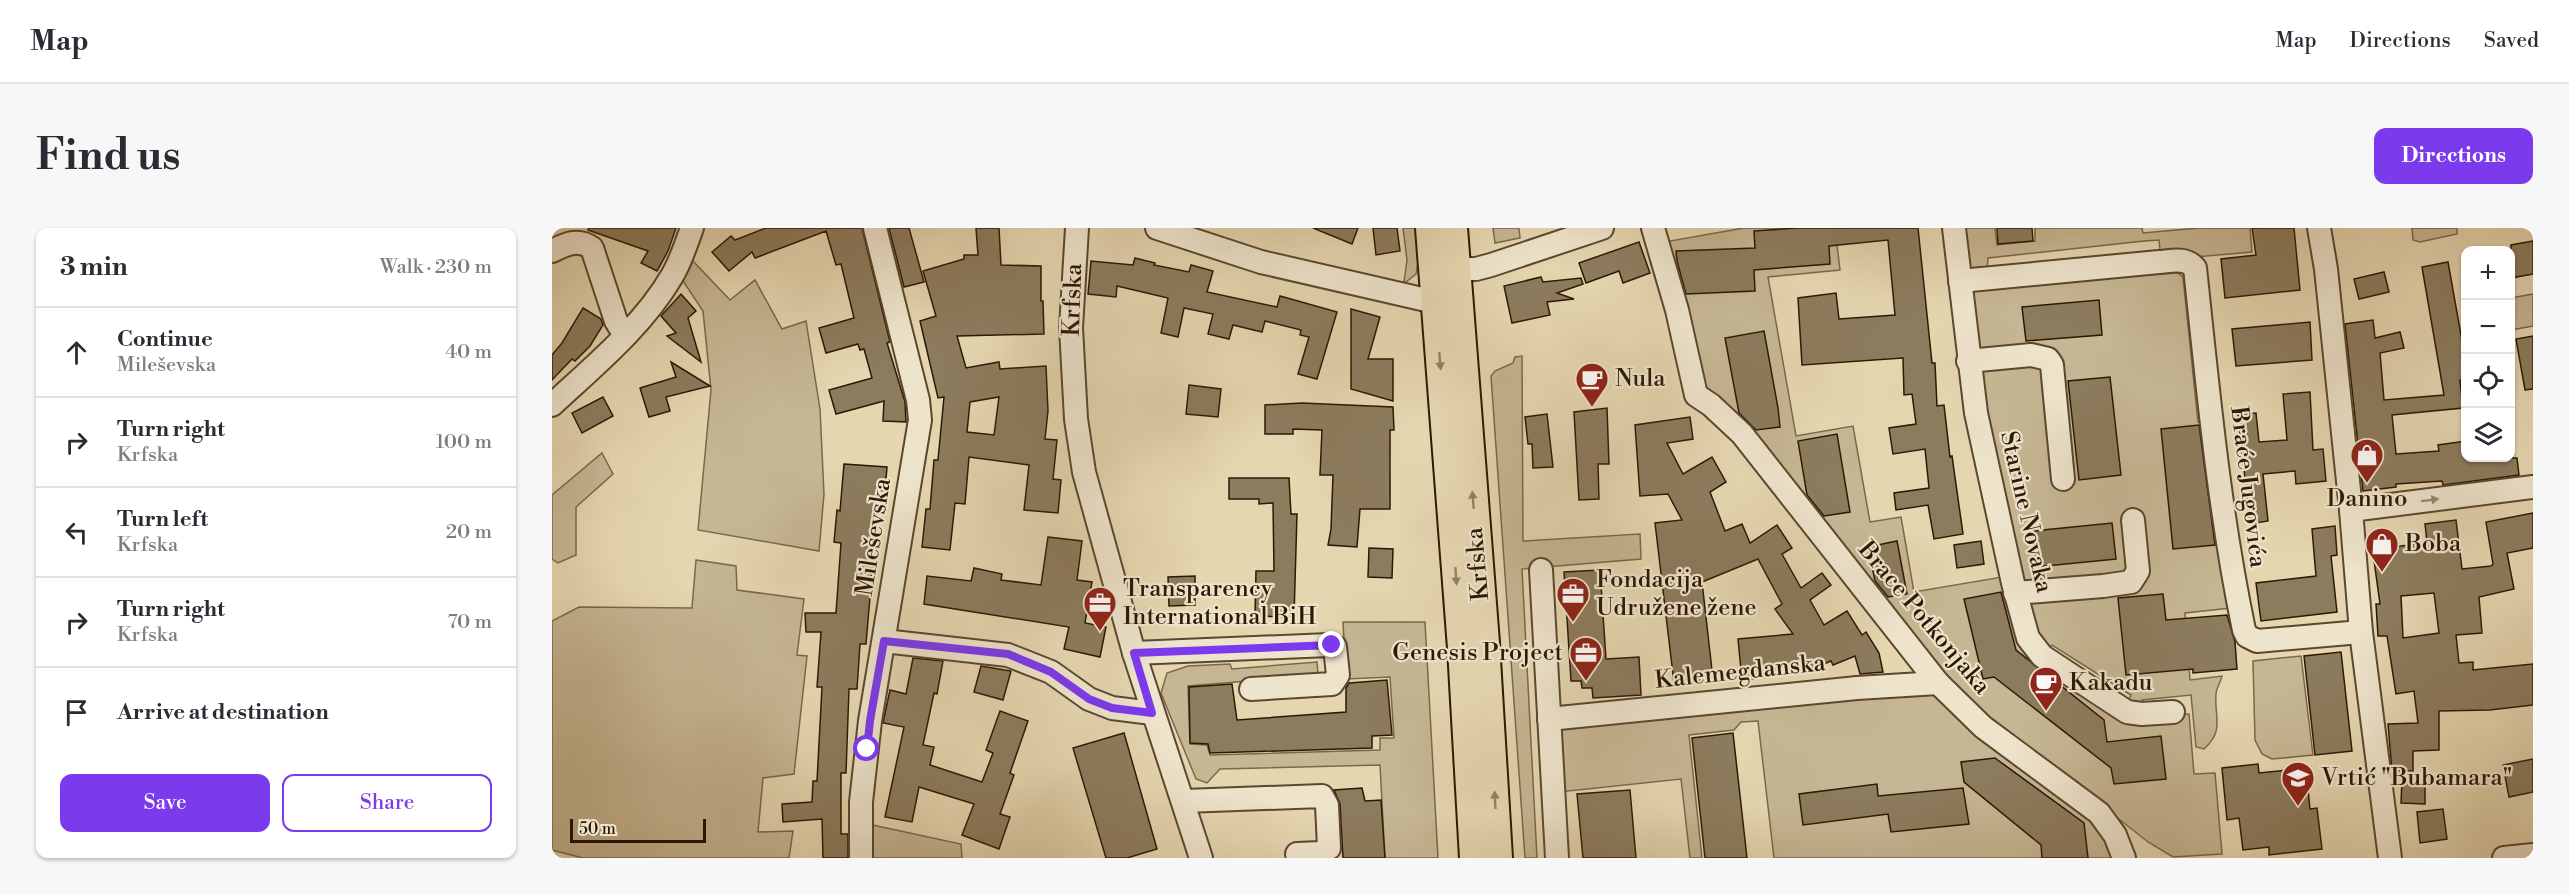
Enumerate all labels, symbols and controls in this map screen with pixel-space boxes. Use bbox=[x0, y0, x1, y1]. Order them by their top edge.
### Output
text: Map bbox=[30, 24, 89, 59]
text: Map bbox=[2275, 28, 2317, 54]
text: Directions bbox=[2350, 28, 2451, 54]
text: Saved bbox=[2484, 28, 2539, 54]
button: Directions bbox=[2374, 128, 2533, 184]
text: Find us bbox=[36, 130, 180, 183]
map controls bbox=[2461, 246, 2515, 462]
button: + bbox=[2461, 246, 2515, 300]
text: 3 min bbox=[60, 251, 128, 283]
text: Walk · 230 m bbox=[380, 255, 492, 280]
street label: Krfska bbox=[1057, 262, 1089, 337]
button: − bbox=[2461, 300, 2515, 354]
text: Continue bbox=[117, 326, 213, 353]
icon: ahead bbox=[60, 336, 93, 369]
text: 40 m bbox=[445, 340, 492, 365]
one-way arrow bbox=[1435, 351, 1445, 370]
text: Mileševska bbox=[117, 353, 216, 378]
button: locate bbox=[2461, 354, 2515, 408]
cafe icon: Nula bbox=[1574, 361, 1610, 408]
place label: Nula bbox=[1615, 364, 1666, 394]
street label: Braće Jugovića bbox=[2223, 404, 2273, 570]
button: layers bbox=[2461, 408, 2515, 462]
text: Turn right bbox=[117, 416, 225, 443]
icon: right bbox=[60, 426, 93, 459]
street label: Starine Novaka bbox=[1993, 428, 2059, 597]
text: 100 m bbox=[436, 430, 492, 455]
shop icon: Danino bbox=[2349, 437, 2385, 484]
text: Krfska bbox=[117, 443, 178, 468]
street label: Mileševska bbox=[850, 475, 898, 598]
place label: Danino bbox=[2327, 484, 2407, 514]
one-way arrow bbox=[1468, 491, 1478, 510]
one-way arrow bbox=[2421, 496, 2440, 505]
text: Turn left bbox=[117, 506, 208, 533]
icon: left bbox=[60, 516, 93, 549]
text: 20 m bbox=[446, 520, 492, 545]
street label: Krfska bbox=[1460, 525, 1496, 602]
shop icon: Boba bbox=[2364, 526, 2400, 573]
place label: Boba bbox=[2404, 529, 2462, 559]
text: Krfska bbox=[117, 533, 178, 558]
street label: Brace Potkonjaka bbox=[1851, 535, 1997, 701]
place label: Fondacija Udružene žene bbox=[1596, 565, 1757, 623]
one-way arrow bbox=[1452, 567, 1461, 586]
place label: Transparency International BiH bbox=[1123, 574, 1316, 632]
office icon: Fondacija Udružene žene bbox=[1555, 576, 1591, 623]
office icon: Transparency International BiH bbox=[1082, 585, 1118, 632]
text: Turn right bbox=[117, 596, 225, 623]
icon: right bbox=[60, 606, 93, 639]
text: 70 m bbox=[448, 610, 492, 635]
text: Krfska bbox=[117, 623, 178, 648]
route end bbox=[1318, 631, 1344, 657]
office icon: Genesis Project bbox=[1568, 635, 1604, 682]
place label: Genesis Project bbox=[1392, 638, 1563, 668]
street label: Kalemegdanska bbox=[1653, 648, 1828, 696]
cafe icon: Kakadu bbox=[2028, 665, 2064, 712]
place label: Kakadu bbox=[2069, 668, 2153, 698]
icon: arrive bbox=[60, 696, 93, 729]
text: Arrive at destination bbox=[117, 699, 329, 726]
route start bbox=[853, 735, 879, 761]
school or university icon: Vrtić "Bubamara" bbox=[2280, 760, 2316, 807]
place label: Vrtić "Bubamara" bbox=[2320, 763, 2512, 793]
button: Save bbox=[60, 774, 270, 832]
button: Share bbox=[282, 774, 492, 832]
one-way arrow bbox=[1491, 790, 1500, 809]
scale bar bbox=[570, 816, 706, 844]
text: 50 m bbox=[579, 819, 616, 839]

